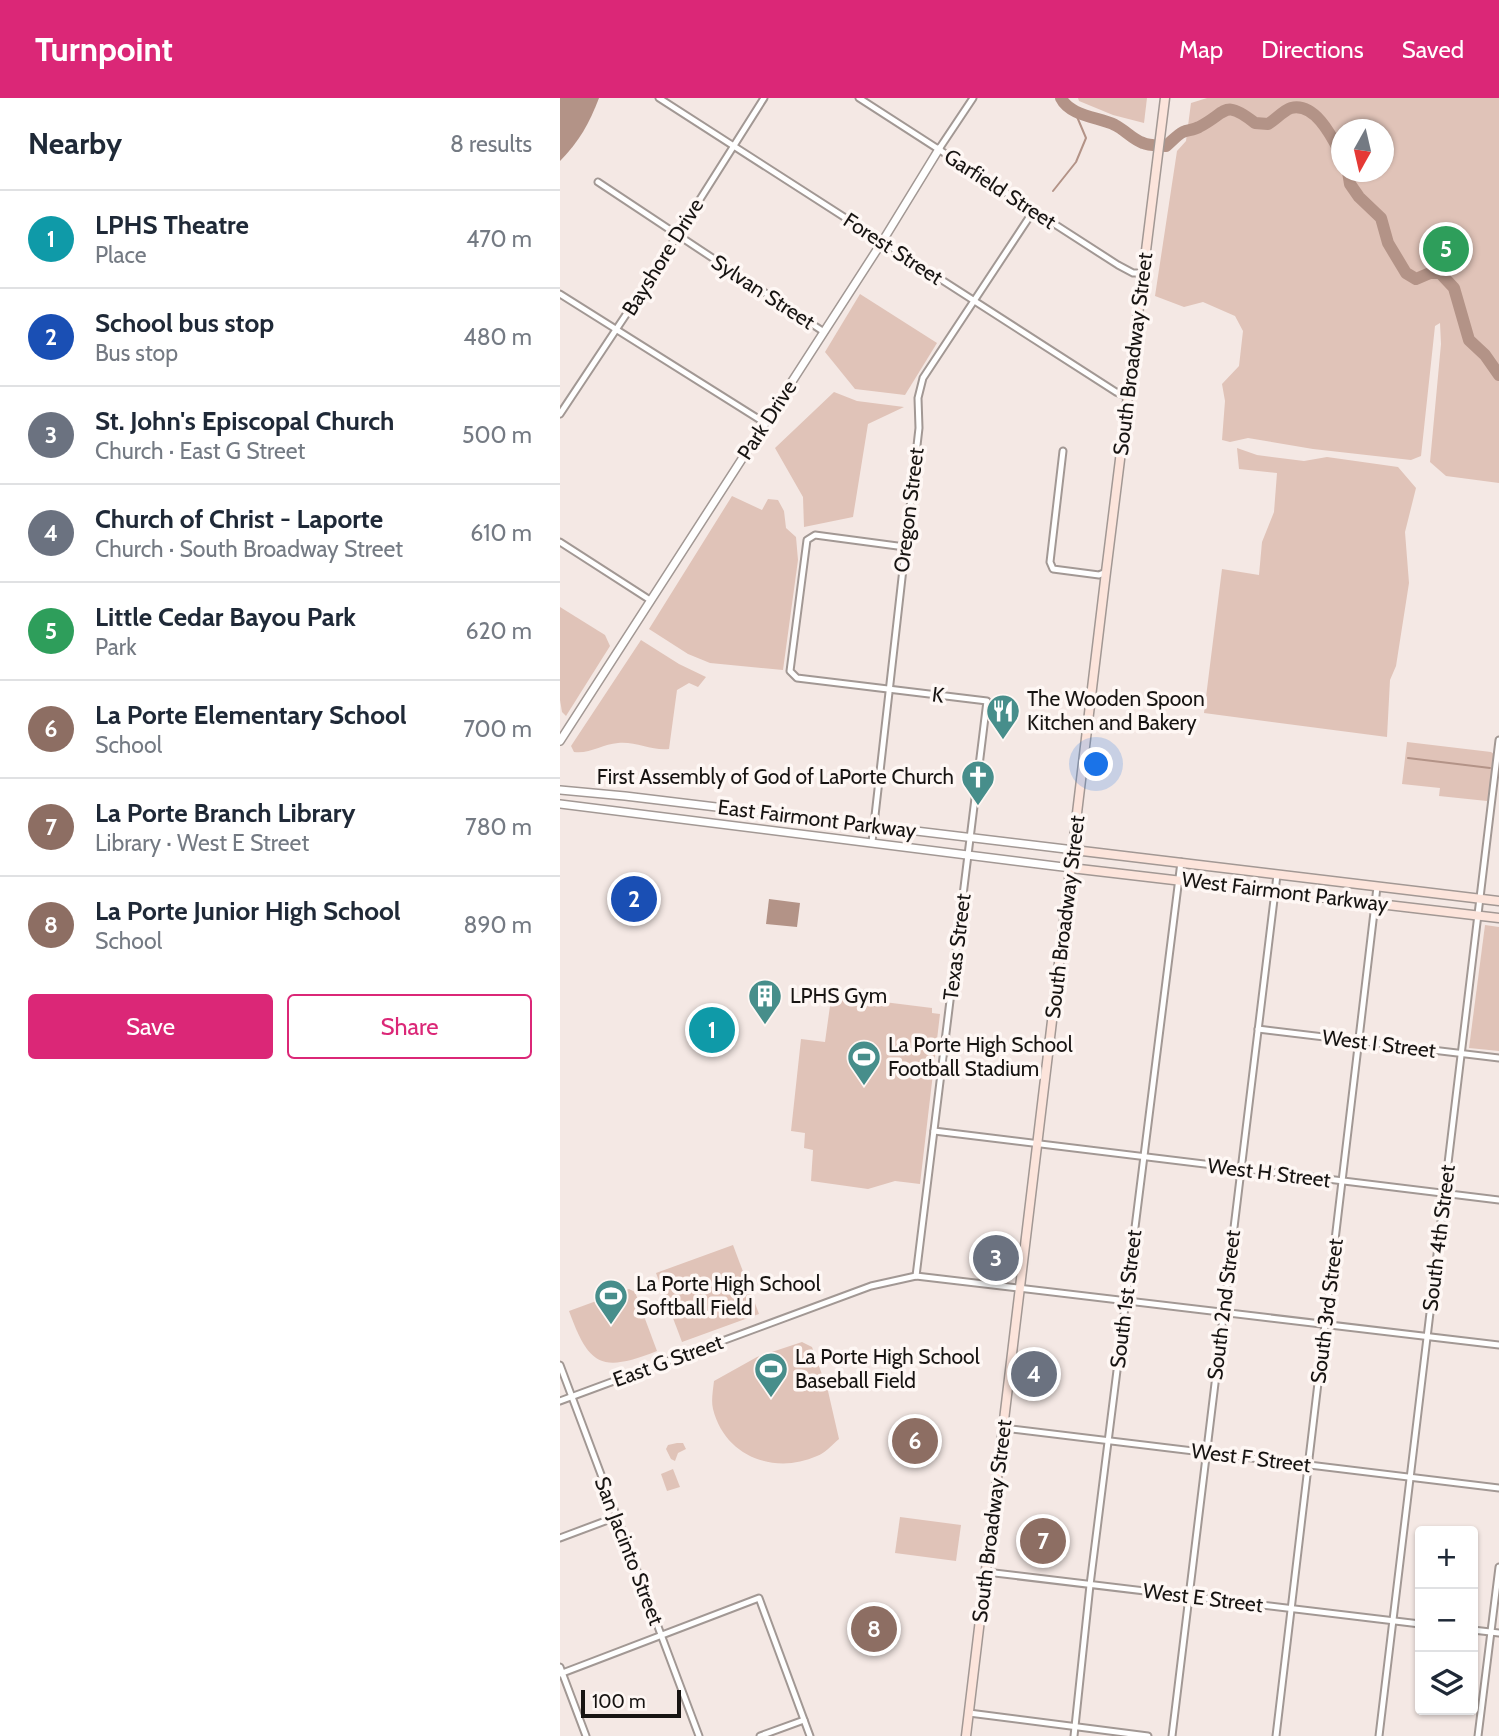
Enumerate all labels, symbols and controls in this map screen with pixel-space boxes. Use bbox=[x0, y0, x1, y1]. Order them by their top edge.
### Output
text: Turnpoint bbox=[35, 29, 173, 69]
text: Map bbox=[1179, 35, 1223, 64]
text: Directions bbox=[1261, 35, 1364, 64]
text: Saved bbox=[1402, 35, 1464, 64]
north arrow bbox=[1331, 119, 1394, 182]
text: Nearby bbox=[28, 125, 122, 162]
text: 8 results bbox=[450, 130, 532, 158]
street label: Garfield Street bbox=[940, 143, 1061, 234]
street label: Bayshore Drive bbox=[617, 193, 709, 320]
street label: Forest Street bbox=[839, 207, 948, 290]
text: LPHS Theatre bbox=[95, 209, 249, 241]
pin: 5 bbox=[1423, 223, 1469, 275]
text: 1 bbox=[47, 225, 55, 253]
text: 470 m bbox=[466, 225, 532, 253]
text: Place bbox=[95, 241, 147, 269]
street label: Sylvan Street bbox=[707, 249, 820, 334]
street label: South Broadway Street bbox=[1108, 251, 1157, 457]
text: School bus stop bbox=[95, 307, 274, 339]
text: 2 bbox=[45, 323, 57, 351]
text: 480 m bbox=[463, 323, 532, 351]
text: Bus stop bbox=[95, 339, 178, 367]
street label: Park Drive bbox=[732, 375, 802, 464]
text: St. John's Episcopal Church bbox=[95, 405, 394, 437]
text: 3 bbox=[45, 421, 57, 449]
text: 500 m bbox=[462, 421, 532, 449]
text: Church · East G Street bbox=[95, 437, 305, 465]
street label: Oregon Street bbox=[888, 446, 929, 574]
text: Church of Christ - Laporte bbox=[95, 503, 383, 535]
text: 4 bbox=[44, 519, 58, 547]
text: 610 m bbox=[470, 519, 532, 547]
text: Church · South Broadway Street bbox=[95, 535, 403, 563]
text: Little Cedar Bayou Park bbox=[95, 601, 356, 633]
text: 5 bbox=[45, 617, 57, 645]
text: 620 m bbox=[465, 617, 532, 645]
text: Park bbox=[95, 633, 136, 661]
street label: K bbox=[931, 681, 946, 708]
place label: The Wooden Spoon Kitchen and Bakery bbox=[1027, 686, 1205, 735]
restaurant icon: The Wooden Spoon Kitchen and Bakery bbox=[984, 692, 1022, 741]
text: La Porte Elementary School bbox=[95, 699, 407, 731]
text: 6 bbox=[45, 715, 57, 743]
text: 700 m bbox=[463, 715, 532, 743]
text: School bbox=[95, 731, 162, 759]
your location bbox=[1079, 747, 1113, 781]
church icon: First Assembly of God of LaPorte Church bbox=[959, 758, 997, 807]
place label: First Assembly of God of LaPorte Church bbox=[597, 764, 954, 789]
street label: East Fairmont Parkway bbox=[716, 794, 918, 843]
text: La Porte Branch Library bbox=[95, 797, 355, 829]
text: 7 bbox=[45, 813, 57, 841]
text: 780 m bbox=[465, 813, 532, 841]
street label: South Broadway Street bbox=[1040, 814, 1089, 1020]
text: Library · West E Street bbox=[95, 829, 309, 857]
street label: West Fairmont Parkway bbox=[1180, 866, 1390, 917]
pin: 2 bbox=[611, 873, 657, 925]
street label: Texas Street bbox=[938, 892, 975, 1002]
text: La Porte Junior High School bbox=[95, 895, 401, 927]
text: 8 bbox=[44, 911, 58, 939]
text: 890 m bbox=[464, 911, 532, 939]
text: School bbox=[95, 927, 162, 955]
building icon: LPHS Gym bbox=[746, 977, 784, 1026]
place label: LPHS Gym bbox=[790, 983, 887, 1008]
button: Save bbox=[28, 994, 273, 1059]
button: Share bbox=[287, 994, 532, 1059]
pin: 1 bbox=[689, 1004, 735, 1056]
street label: West I Street bbox=[1321, 1024, 1437, 1063]
place label: La Porte High School Football Stadium bbox=[888, 1032, 1073, 1081]
sports icon: La Porte High School Football Stadium bbox=[845, 1038, 883, 1087]
street label: West H Street bbox=[1206, 1153, 1332, 1192]
street label: South 4th Street bbox=[1417, 1163, 1460, 1313]
street label: South 1st Street bbox=[1105, 1228, 1146, 1370]
street label: South 2nd Street bbox=[1202, 1228, 1245, 1381]
pin: 3 bbox=[973, 1232, 1019, 1284]
street label: South 3rd Street bbox=[1305, 1237, 1348, 1385]
place label: La Porte High School Softball Field bbox=[636, 1271, 821, 1320]
sports icon: La Porte High School Softball Field bbox=[592, 1277, 630, 1326]
street label: East G Street bbox=[610, 1329, 726, 1392]
place label: La Porte High School Baseball Field bbox=[795, 1344, 980, 1393]
pin: 4 bbox=[1011, 1348, 1057, 1400]
sports icon: La Porte High School Baseball Field bbox=[752, 1350, 790, 1399]
pin: 6 bbox=[892, 1415, 938, 1467]
street label: South Broadway Street bbox=[967, 1418, 1016, 1624]
street label: West F Street bbox=[1190, 1438, 1312, 1477]
street label: San Jacinto Street bbox=[590, 1473, 669, 1629]
pin: 7 bbox=[1020, 1515, 1066, 1567]
map controls bbox=[1415, 1526, 1478, 1715]
button: + bbox=[1415, 1526, 1478, 1589]
street label: West E Street bbox=[1142, 1578, 1264, 1617]
button: − bbox=[1415, 1589, 1478, 1652]
pin: 8 bbox=[851, 1603, 897, 1655]
button: layers bbox=[1415, 1652, 1478, 1715]
scale bar bbox=[581, 1687, 681, 1719]
text: 100 m bbox=[592, 1690, 646, 1713]

